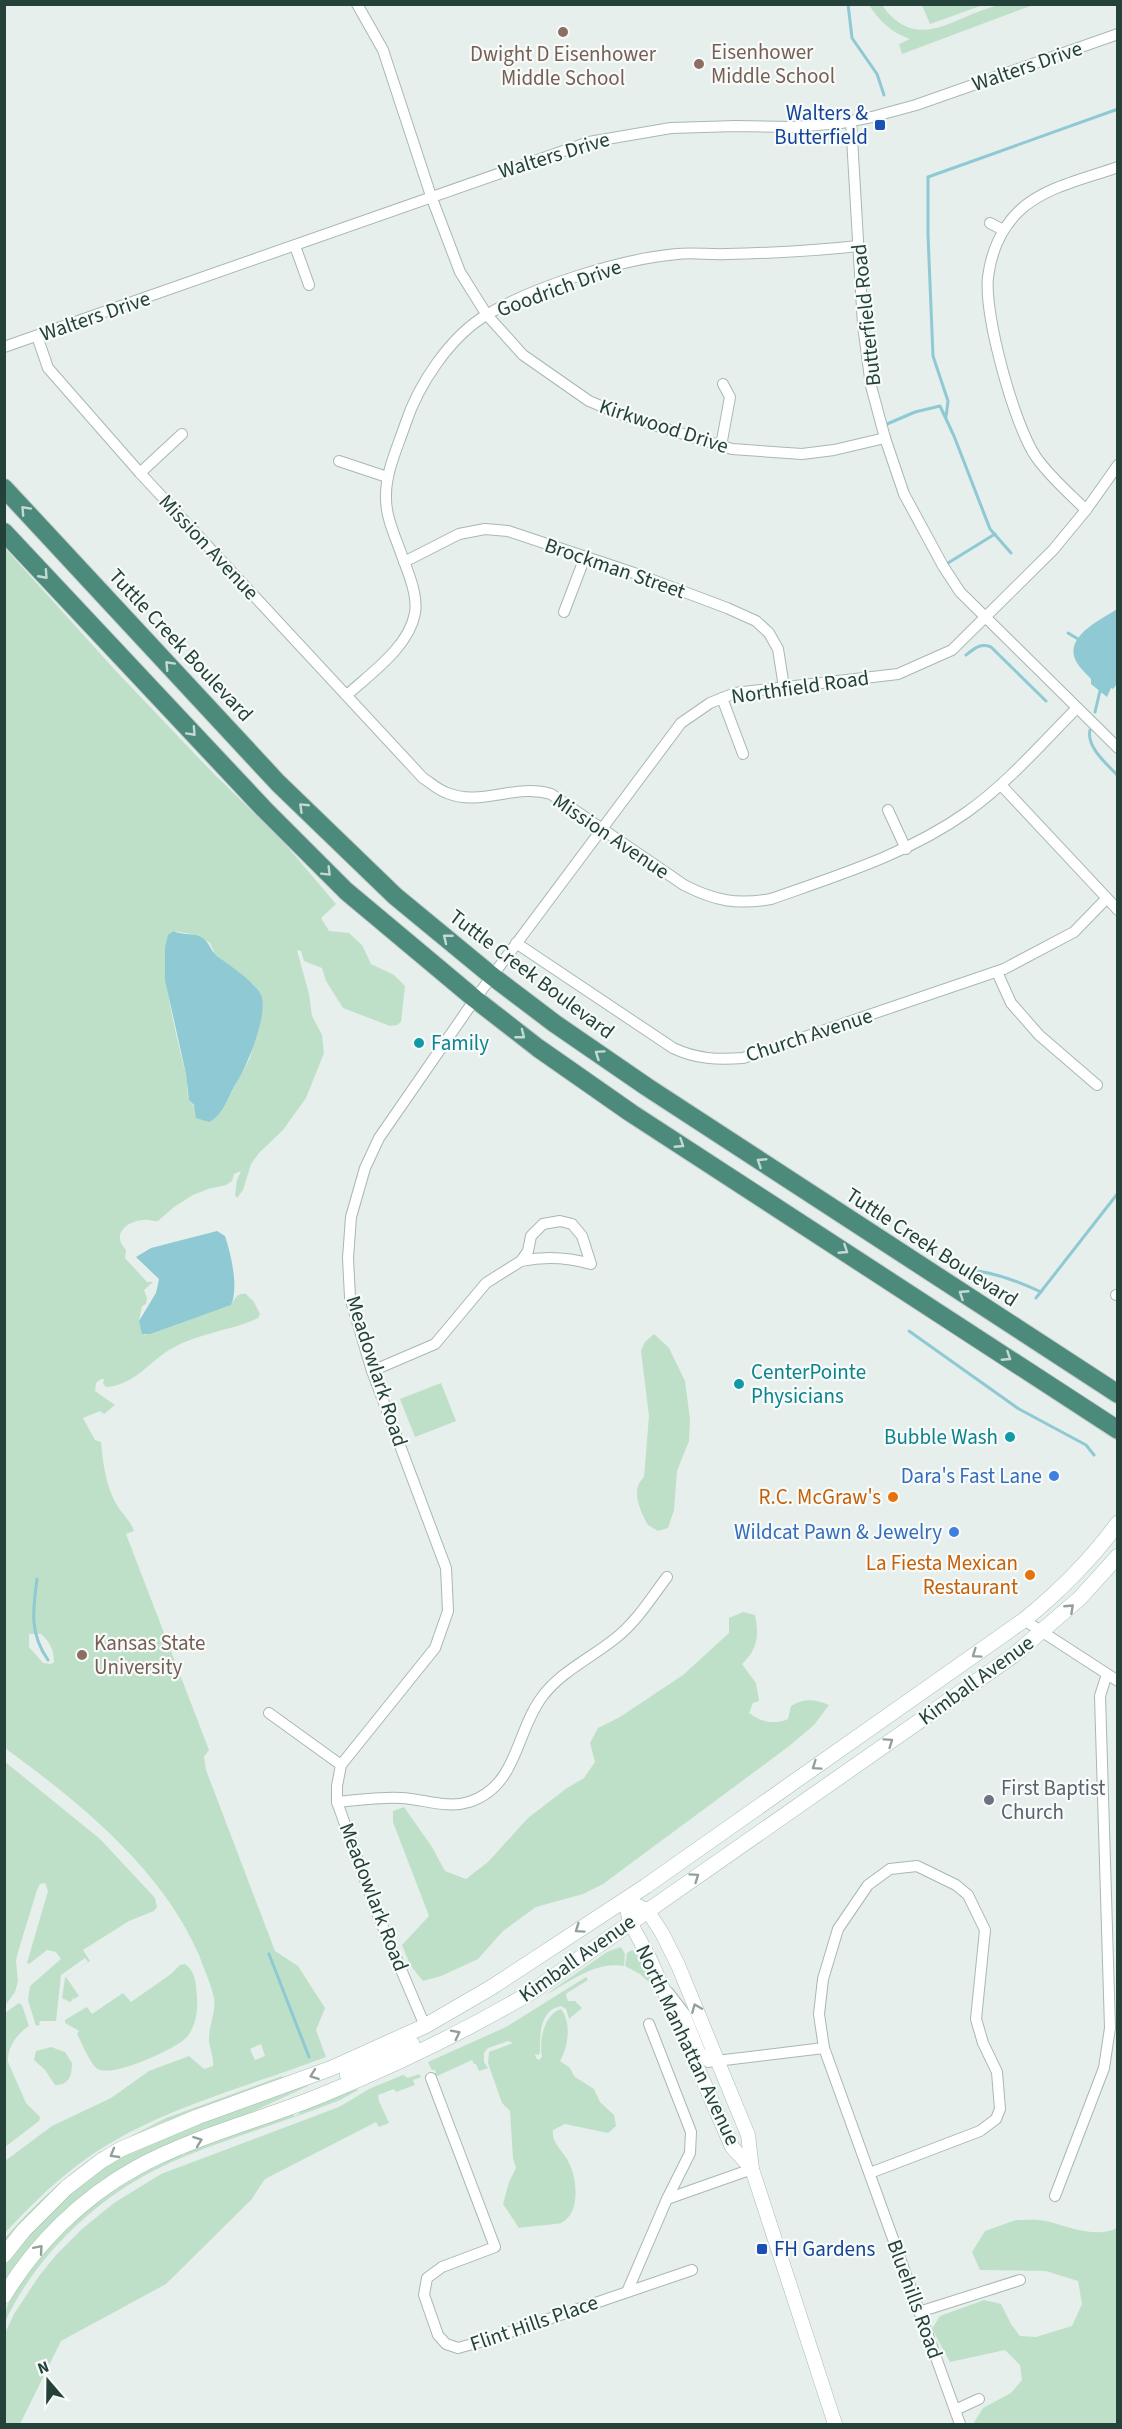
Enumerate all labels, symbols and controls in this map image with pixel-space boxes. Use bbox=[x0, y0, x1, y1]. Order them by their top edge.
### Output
marker: Dwight D Eisenhower Middle School bbox=[556, 25, 570, 39]
street label: Walters Drive bbox=[968, 33, 1086, 99]
place label: Eisenhower Middle School bbox=[711, 37, 835, 91]
place label: Dwight D Eisenhower Middle School bbox=[470, 39, 657, 93]
marker: Eisenhower Middle School bbox=[692, 57, 706, 71]
place label: Walters & Butterfield bbox=[774, 98, 868, 152]
marker: Walters & Butterfield bbox=[873, 118, 887, 132]
street label: Walters Drive bbox=[495, 124, 613, 186]
street label: Butterfield Road bbox=[844, 242, 888, 388]
street label: Goodrich Drive bbox=[493, 252, 625, 324]
street label: Walters Drive bbox=[36, 283, 154, 349]
street label: Kirkwood Drive bbox=[596, 391, 732, 461]
street label: Mission Avenue bbox=[152, 487, 266, 607]
one-way arrow bbox=[21, 506, 32, 517]
street label: Brockman Street bbox=[541, 530, 689, 606]
street label: Tuttle Creek Boulevard bbox=[102, 562, 260, 728]
one-way arrow bbox=[37, 568, 48, 579]
one-way arrow bbox=[165, 662, 176, 672]
street label: Northfield Road bbox=[729, 662, 871, 712]
one-way arrow bbox=[184, 725, 195, 736]
street label: Mission Avenue bbox=[547, 786, 675, 886]
one-way arrow bbox=[300, 803, 310, 814]
one-way arrow bbox=[320, 865, 331, 876]
street label: Tuttle Creek Boulevard bbox=[443, 902, 621, 1046]
one-way arrow bbox=[443, 935, 454, 946]
street label: Church Avenue bbox=[742, 1000, 876, 1070]
place label: Family bbox=[431, 1028, 489, 1058]
one-way arrow bbox=[515, 1028, 526, 1039]
marker: Family bbox=[412, 1036, 426, 1050]
one-way arrow bbox=[595, 1050, 606, 1061]
one-way arrow bbox=[674, 1137, 684, 1149]
one-way arrow bbox=[757, 1157, 767, 1169]
street label: Tuttle Creek Boulevard bbox=[840, 1180, 1024, 1314]
one-way arrow bbox=[837, 1243, 848, 1254]
one-way arrow bbox=[959, 1289, 969, 1301]
street label: Meadowlark Road bbox=[338, 1292, 416, 1450]
one-way arrow bbox=[1000, 1350, 1011, 1361]
place label: CenterPointe Physicians bbox=[751, 1357, 866, 1411]
marker: CenterPointe Physicians bbox=[732, 1377, 746, 1391]
place label: Bubble Wash bbox=[884, 1422, 998, 1452]
marker: Bubble Wash bbox=[1003, 1430, 1017, 1444]
place label: Dara's Fast Lane bbox=[901, 1461, 1042, 1491]
marker: Dara's Fast Lane bbox=[1047, 1469, 1061, 1483]
place label: R.C. McGraw's bbox=[759, 1482, 881, 1512]
marker: R.C. McGraw's bbox=[886, 1490, 900, 1504]
place label: Wildcat Pawn & Jewelry bbox=[734, 1517, 942, 1547]
marker: Wildcat Pawn & Jewelry bbox=[947, 1525, 961, 1539]
place label: La Fiesta Mexican Restaurant bbox=[866, 1548, 1018, 1602]
marker: La Fiesta Mexican Restaurant bbox=[1023, 1568, 1037, 1582]
one-way arrow bbox=[1063, 1604, 1074, 1615]
place label: Kansas State University bbox=[94, 1628, 206, 1682]
street label: Kimball Avenue bbox=[912, 1628, 1040, 1732]
one-way arrow bbox=[971, 1647, 982, 1658]
marker: Kansas State University bbox=[75, 1648, 89, 1662]
one-way arrow bbox=[883, 1738, 894, 1749]
one-way arrow bbox=[812, 1759, 823, 1770]
place label: First Baptist Church bbox=[1001, 1773, 1105, 1827]
marker: First Baptist Church bbox=[982, 1793, 996, 1807]
street label: Meadowlark Road bbox=[332, 1818, 416, 1976]
one-way arrow bbox=[688, 1873, 699, 1884]
street label: Kimball Avenue bbox=[513, 1907, 641, 2009]
one-way arrow bbox=[575, 1922, 586, 1933]
street label: North Manhattan Avenue bbox=[628, 1940, 748, 2150]
one-way arrow bbox=[691, 2003, 703, 2014]
one-way arrow bbox=[449, 2030, 460, 2041]
one-way arrow bbox=[309, 2067, 320, 2080]
one-way arrow bbox=[192, 2135, 203, 2148]
one-way arrow bbox=[109, 2147, 120, 2158]
place label: FH Gardens bbox=[774, 2234, 875, 2264]
street label: Bluehills Road bbox=[880, 2235, 950, 2363]
marker: FH Gardens bbox=[755, 2242, 769, 2256]
one-way arrow bbox=[32, 2245, 43, 2256]
street label: Flint Hills Place bbox=[466, 2287, 602, 2359]
north arrow bbox=[18, 2351, 78, 2411]
text: N bbox=[34, 2356, 52, 2380]

